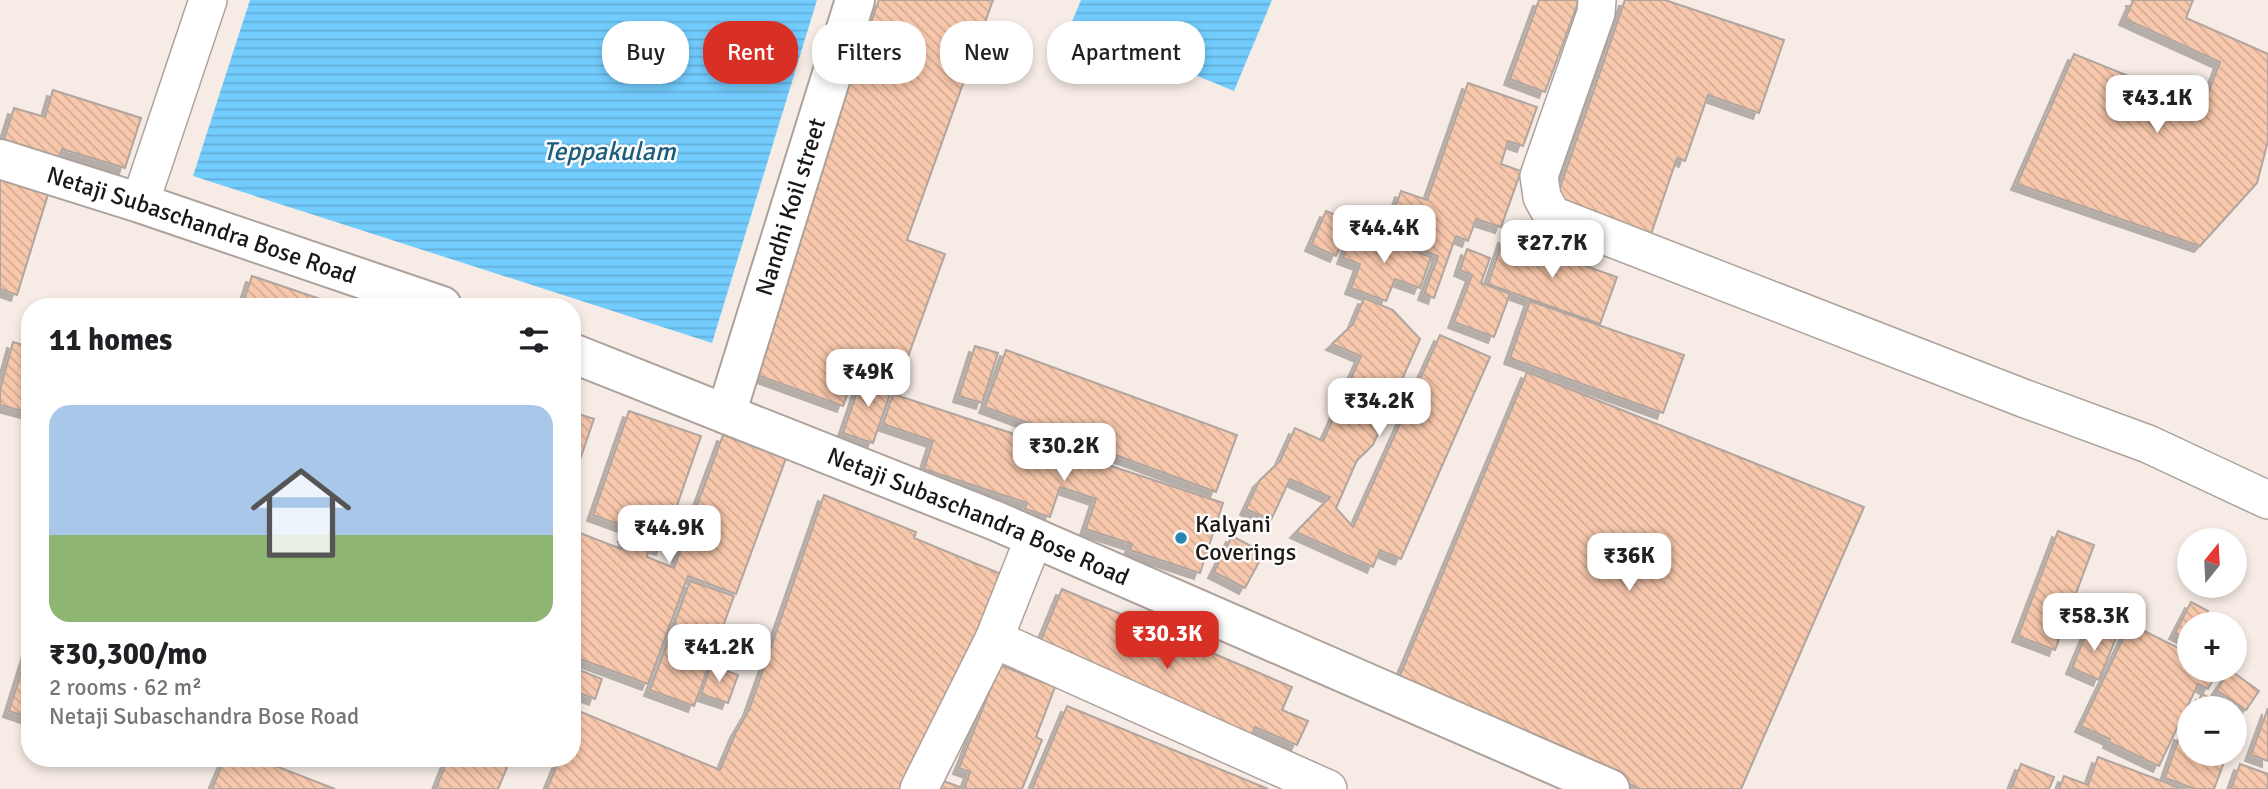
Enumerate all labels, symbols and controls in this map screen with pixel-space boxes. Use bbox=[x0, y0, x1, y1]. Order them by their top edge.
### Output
chip: Buy bbox=[602, 21, 689, 84]
chip: Rent bbox=[703, 21, 798, 84]
chip: Filters bbox=[812, 21, 926, 84]
chip: New bbox=[940, 21, 1033, 84]
chip: Apartment bbox=[1047, 21, 1205, 84]
pin: ₹43.1K bbox=[2100, 76, 2214, 135]
text: ₹43.1K bbox=[2122, 83, 2192, 112]
street label: Nandhi Koil street bbox=[749, 114, 832, 299]
water label: Teppakulam bbox=[543, 136, 677, 168]
street label: Netaji Subaschandra Bose Road bbox=[43, 160, 360, 291]
pin: ₹44.4K bbox=[1327, 205, 1441, 265]
text: ₹44.4K bbox=[1349, 213, 1419, 242]
pin: ₹27.7K bbox=[1495, 220, 1609, 280]
text: ₹27.7K bbox=[1517, 228, 1587, 257]
icon: filters bbox=[515, 321, 553, 359]
text: 11 homes bbox=[49, 322, 172, 359]
pin: ₹49K bbox=[827, 350, 909, 409]
text: ₹49K bbox=[842, 357, 894, 386]
pin: ₹34.2K bbox=[1322, 378, 1436, 438]
text: ₹34.2K bbox=[1344, 386, 1414, 415]
pin: ₹30.2K bbox=[1007, 424, 1121, 483]
text: ₹30.2K bbox=[1029, 431, 1099, 460]
street label: Netaji Subaschandra Bose Road bbox=[823, 441, 1134, 592]
icon: home bbox=[238, 450, 364, 576]
pin: ₹44.9K bbox=[612, 505, 726, 565]
place label: Kalyani Coverings bbox=[1195, 509, 1296, 567]
text: ₹44.9K bbox=[634, 513, 704, 542]
north arrow bbox=[2177, 528, 2247, 598]
map controls bbox=[2177, 528, 2247, 766]
marker: Kalyani Coverings bbox=[1173, 530, 1189, 546]
pin: ₹36K bbox=[1588, 534, 1670, 593]
text: ₹36K bbox=[1603, 541, 1655, 570]
pin: ₹58.3K bbox=[2037, 594, 2151, 653]
text: ₹58.3K bbox=[2059, 601, 2129, 630]
pin: ₹30.3K bbox=[1110, 612, 1224, 671]
button: + bbox=[2177, 612, 2247, 682]
text: ₹30.3K bbox=[1132, 619, 1202, 648]
pin: ₹41.2K bbox=[662, 624, 776, 684]
text: ₹41.2K bbox=[684, 632, 754, 661]
text: ₹30,300/mo bbox=[49, 636, 207, 673]
text: 2 rooms · 62 m² bbox=[49, 673, 202, 702]
button: − bbox=[2177, 696, 2247, 766]
text: Netaji Subaschandra Bose Road bbox=[49, 702, 359, 731]

